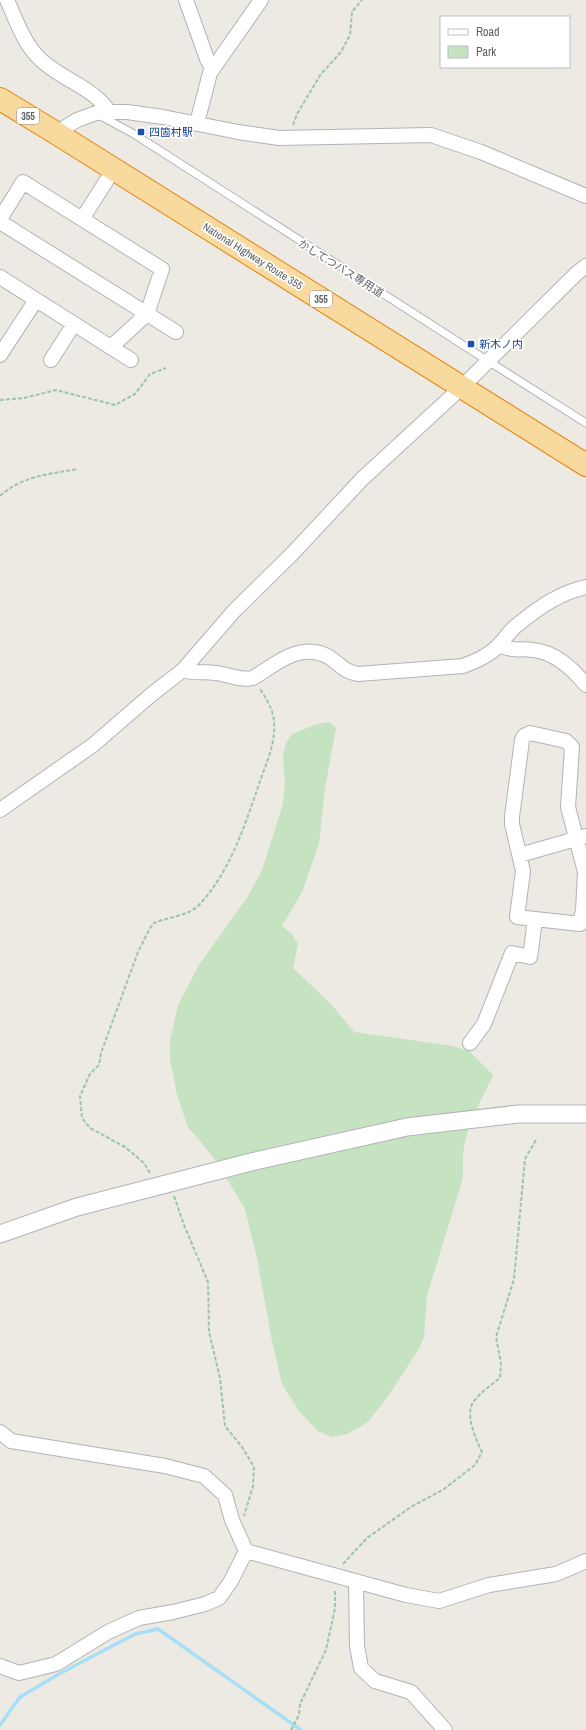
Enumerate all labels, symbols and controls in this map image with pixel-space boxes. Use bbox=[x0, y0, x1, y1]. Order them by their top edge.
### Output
legend bbox=[440, 16, 570, 68]
text: Road bbox=[476, 24, 500, 40]
text: Park bbox=[476, 44, 496, 60]
road number: 355 bbox=[17, 108, 39, 124]
place label: 四箇村駅 bbox=[149, 125, 193, 139]
marker: 四箇村駅 bbox=[136, 127, 146, 137]
street label: National Highway Route 355 bbox=[200, 220, 306, 292]
street label: かしてつバス専用道 bbox=[296, 236, 386, 300]
road number: 355 bbox=[310, 291, 332, 307]
place label: 新木ノ内 bbox=[479, 337, 523, 351]
marker: 新木ノ内 bbox=[466, 339, 476, 349]

